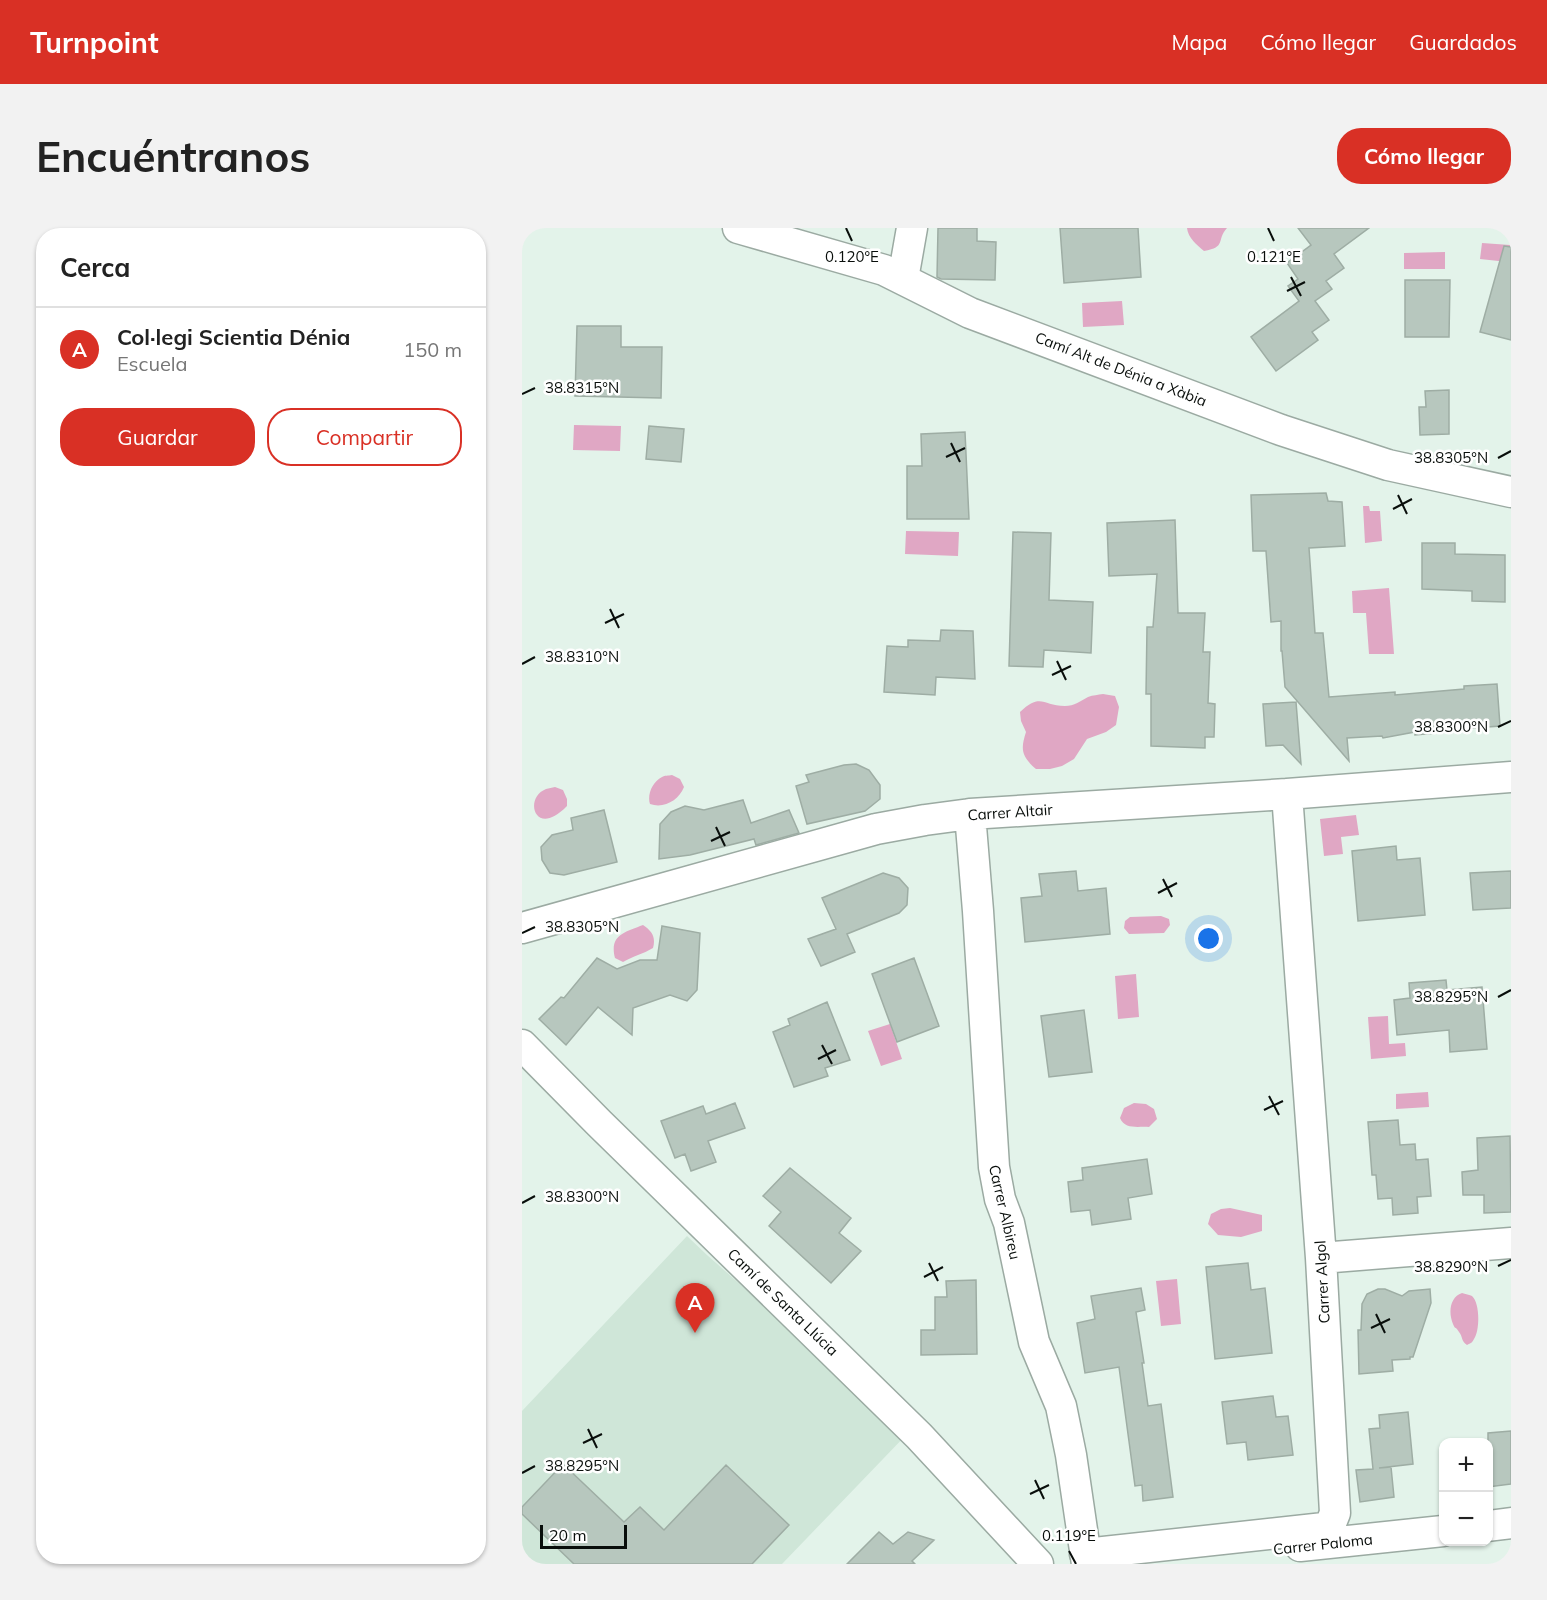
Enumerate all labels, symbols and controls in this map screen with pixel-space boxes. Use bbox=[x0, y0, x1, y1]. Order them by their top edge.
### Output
text: Turnpoint bbox=[30, 25, 159, 60]
text: Mapa bbox=[1172, 29, 1227, 55]
text: Cómo llegar bbox=[1260, 29, 1376, 55]
text: Guardados bbox=[1409, 29, 1517, 55]
button: Cómo llegar bbox=[1337, 128, 1511, 184]
text: Encuéntranos bbox=[36, 130, 310, 183]
text: 0.120°E bbox=[825, 247, 879, 266]
text: 0.121°E bbox=[1247, 247, 1301, 266]
text: Cerca bbox=[60, 251, 130, 284]
text: Col·legi Scientia Dénia bbox=[117, 323, 350, 351]
street label: Camí Alt de Dénia a Xàbia bbox=[1032, 327, 1210, 411]
text: A bbox=[72, 337, 87, 362]
text: 150 m bbox=[403, 337, 462, 362]
text: Escuela bbox=[117, 351, 188, 376]
text: 38.8315°N bbox=[545, 378, 619, 397]
button: Guardar bbox=[60, 408, 255, 466]
button: Compartir bbox=[267, 408, 462, 466]
text: 38.8305°N bbox=[1414, 448, 1488, 467]
text: 38.8310°N bbox=[545, 647, 619, 666]
text: 38.8300°N bbox=[1414, 717, 1488, 736]
street label: Carrer Altair bbox=[967, 800, 1054, 824]
text: 38.8305°N bbox=[545, 917, 619, 936]
your location bbox=[1194, 924, 1223, 953]
text: 38.8295°N bbox=[1414, 987, 1488, 1006]
street label: Carrer Albireu bbox=[985, 1163, 1025, 1261]
text: 38.8300°N bbox=[545, 1187, 619, 1206]
street label: Carrer Algol bbox=[1310, 1240, 1334, 1324]
street label: Camí de Santa Llúcia bbox=[724, 1244, 842, 1360]
text: 38.8290°N bbox=[1414, 1257, 1488, 1276]
pin: A bbox=[676, 1284, 714, 1333]
map controls bbox=[1439, 1438, 1493, 1546]
button: + bbox=[1439, 1438, 1493, 1492]
text: 38.8295°N bbox=[545, 1456, 619, 1475]
button: − bbox=[1439, 1492, 1493, 1546]
scale bar bbox=[540, 1522, 627, 1550]
text: 20 m bbox=[549, 1525, 586, 1545]
text: 0.119°E bbox=[1042, 1526, 1096, 1545]
street label: Carrer Paloma bbox=[1272, 1529, 1374, 1559]

